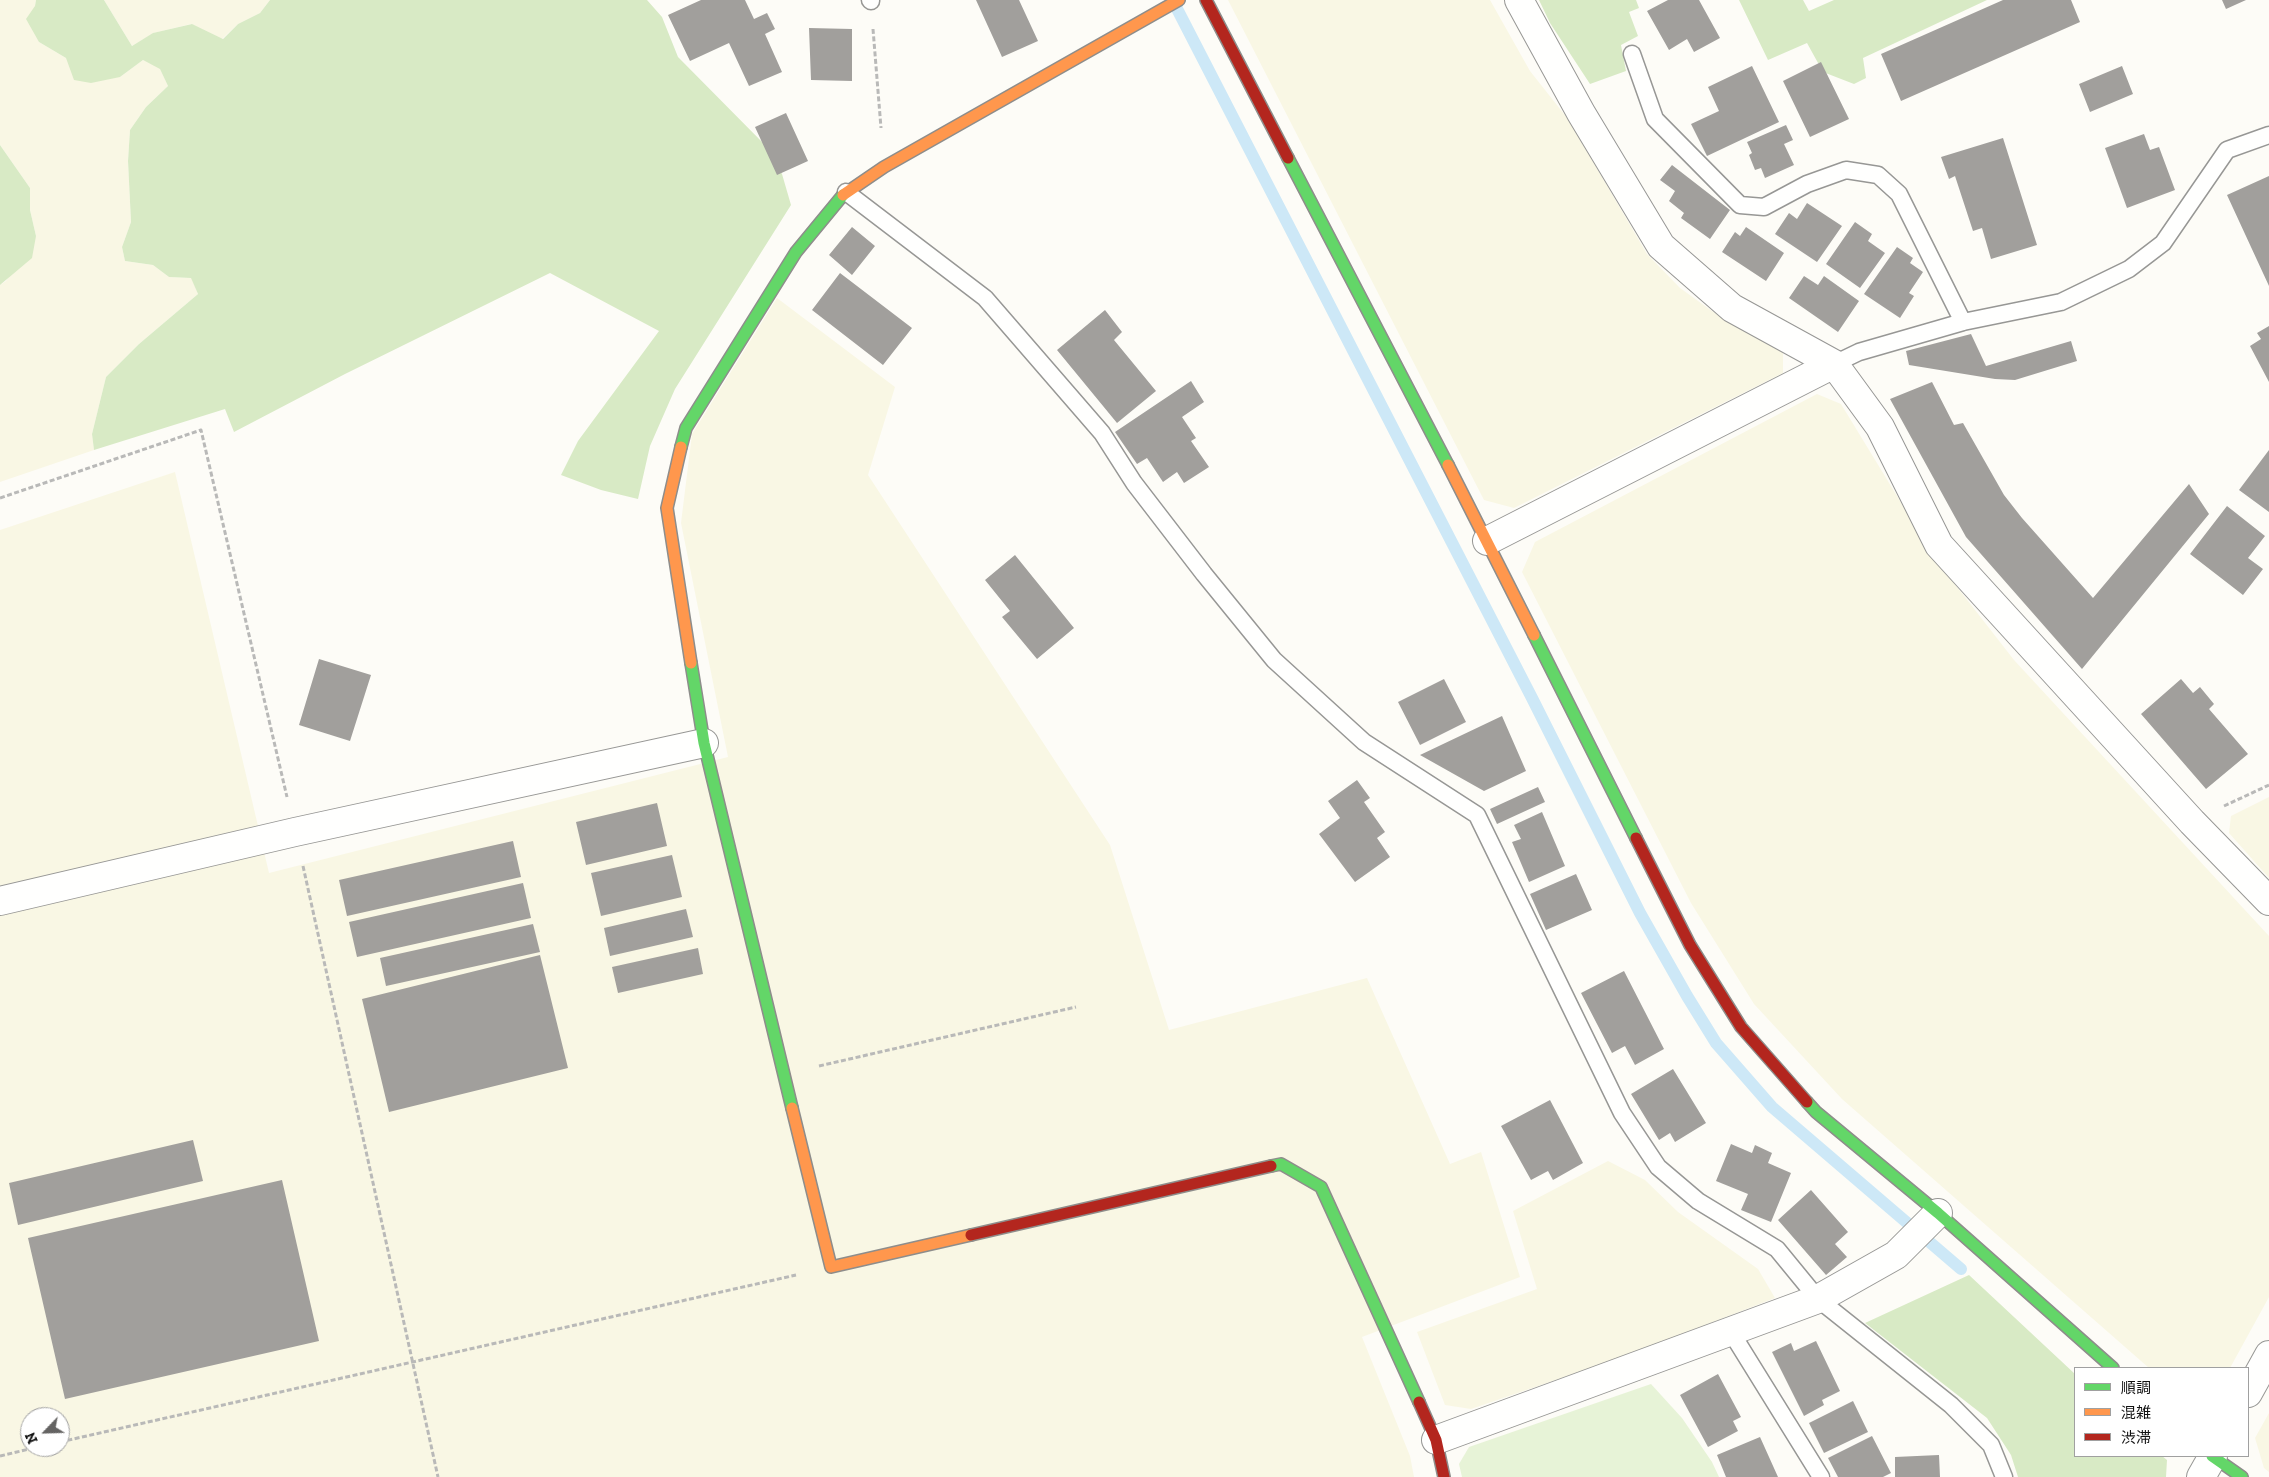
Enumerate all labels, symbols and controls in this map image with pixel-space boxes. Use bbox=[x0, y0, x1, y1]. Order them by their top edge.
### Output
legend bbox=[2074, 1367, 2249, 1457]
text: 順調 bbox=[2121, 1379, 2151, 1397]
text: 混雑 bbox=[2121, 1404, 2151, 1422]
north arrow bbox=[20, 1407, 70, 1457]
text: 渋滞 bbox=[2121, 1429, 2151, 1447]
text: N bbox=[22, 1430, 42, 1446]

